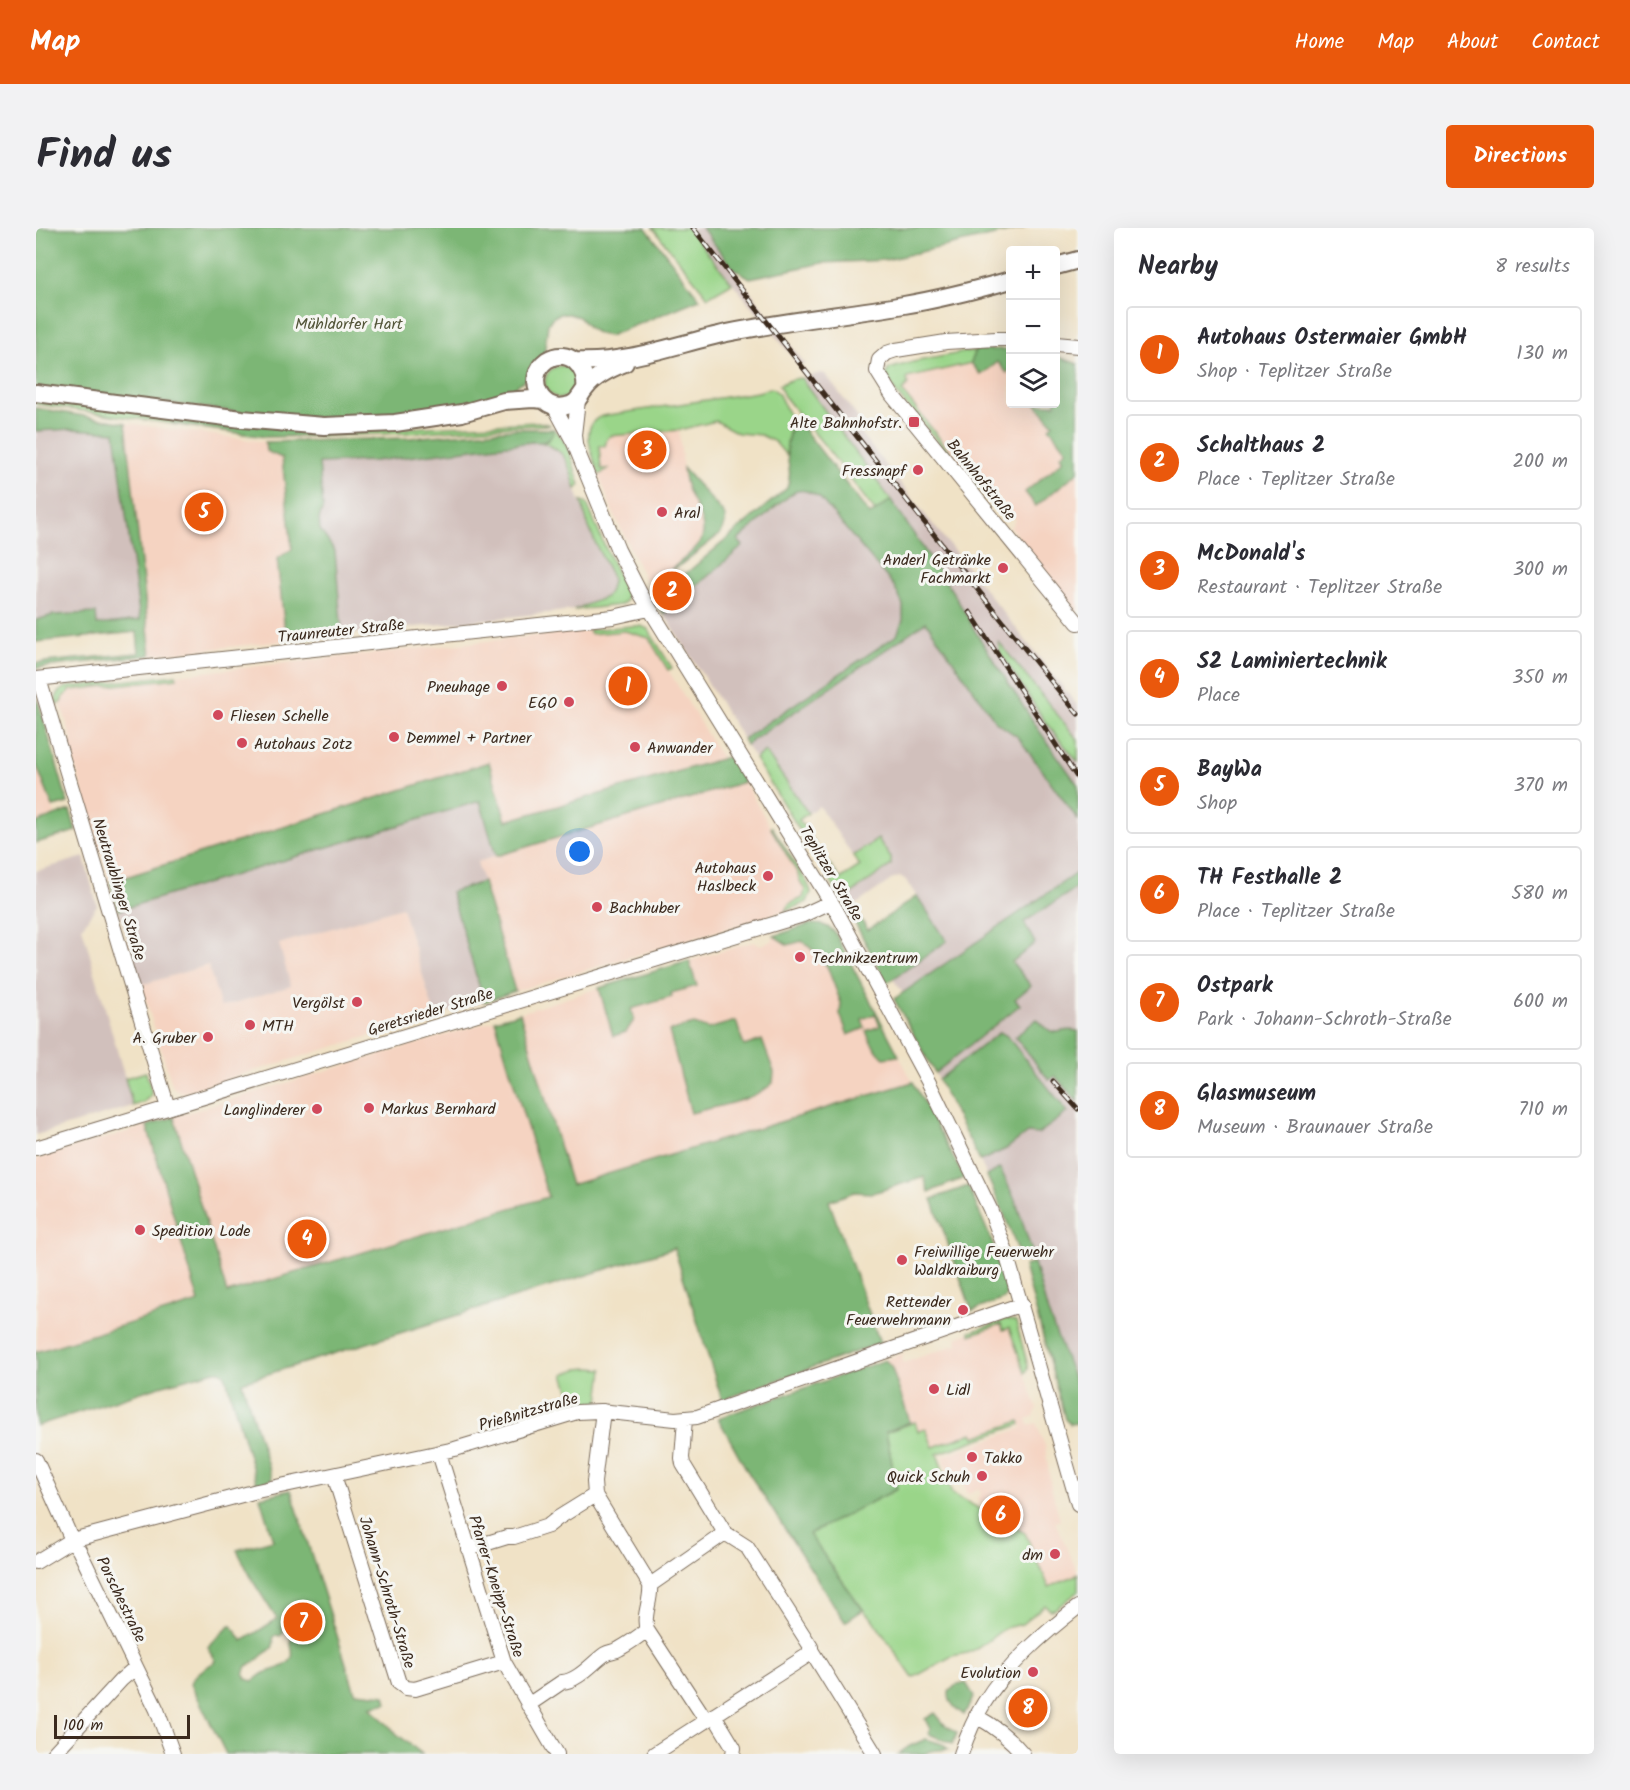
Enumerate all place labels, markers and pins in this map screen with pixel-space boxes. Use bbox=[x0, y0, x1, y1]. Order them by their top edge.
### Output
place label: Alte Bahnhofstr. bbox=[790, 411, 902, 436]
marker: Alte Bahnhofstr. bbox=[907, 415, 921, 429]
pin: 3 bbox=[628, 428, 666, 472]
place label: Fressnapf bbox=[842, 459, 908, 484]
marker: Fressnapf bbox=[911, 463, 925, 477]
pin: 5 bbox=[184, 490, 224, 534]
place label: Aral bbox=[674, 501, 701, 526]
marker: Aral bbox=[655, 505, 669, 519]
place label: Anderl Getränke Fachmarkt bbox=[883, 548, 992, 591]
marker: Anderl Getränke Fachmarkt bbox=[996, 561, 1010, 575]
pin: 2 bbox=[652, 568, 692, 614]
pin: 1 bbox=[608, 664, 648, 708]
place label: Pneuhage bbox=[427, 675, 490, 700]
marker: Pneuhage bbox=[495, 679, 509, 693]
place label: EGO bbox=[528, 691, 557, 716]
marker: EGO bbox=[562, 695, 576, 709]
place label: Fliesen Schelle bbox=[230, 704, 329, 729]
marker: Fliesen Schelle bbox=[211, 708, 225, 722]
place label: Demmel + Partner bbox=[406, 726, 533, 751]
marker: Demmel + Partner bbox=[387, 730, 401, 744]
place label: Autohaus Zotz bbox=[254, 732, 352, 757]
marker: Autohaus Zotz bbox=[235, 736, 249, 750]
place label: Anwander bbox=[647, 736, 714, 761]
marker: Anwander bbox=[628, 740, 642, 754]
place label: Autohaus Haslbeck bbox=[695, 856, 756, 899]
marker: Autohaus Haslbeck bbox=[761, 869, 775, 883]
place label: Bachhuber bbox=[609, 896, 681, 921]
marker: Bachhuber bbox=[590, 900, 604, 914]
place label: Technikzentrum bbox=[812, 946, 918, 971]
marker: Technikzentrum bbox=[793, 950, 807, 964]
place label: Vergölst bbox=[292, 991, 346, 1016]
marker: Vergölst bbox=[350, 995, 364, 1009]
place label: MTH bbox=[262, 1014, 294, 1039]
marker: MTH bbox=[243, 1018, 257, 1032]
place label: A. Gruber bbox=[132, 1026, 198, 1051]
marker: A. Gruber bbox=[201, 1030, 215, 1044]
place label: Markus Bernhard bbox=[381, 1097, 496, 1122]
place label: Langlinderer bbox=[223, 1098, 307, 1123]
marker: Markus Bernhard bbox=[362, 1101, 376, 1115]
marker: Langlinderer bbox=[310, 1102, 324, 1116]
pin: 4 bbox=[288, 1216, 326, 1262]
place label: Spedition Lode bbox=[152, 1219, 251, 1244]
marker: Spedition Lode bbox=[133, 1223, 147, 1237]
place label: Freiwillige Feuerwehr Waldkraiburg bbox=[914, 1240, 1055, 1283]
marker: Freiwillige Feuerwehr Waldkraiburg bbox=[895, 1253, 909, 1267]
place label: Rettender Feuerwehrmann bbox=[846, 1290, 953, 1333]
marker: Rettender Feuerwehrmann bbox=[956, 1303, 970, 1317]
place label: Lidl bbox=[946, 1378, 971, 1403]
marker: Lidl bbox=[927, 1382, 941, 1396]
place label: Takko bbox=[984, 1446, 1022, 1471]
marker: Takko bbox=[965, 1450, 979, 1464]
place label: Quick Schuh bbox=[887, 1465, 970, 1490]
marker: Quick Schuh bbox=[975, 1469, 989, 1483]
pin: 6 bbox=[982, 1492, 1020, 1538]
place label: dm bbox=[1022, 1543, 1043, 1568]
marker: dm bbox=[1048, 1547, 1062, 1561]
pin: 7 bbox=[284, 1600, 322, 1644]
place label: Evolution bbox=[960, 1661, 1021, 1686]
marker: Evolution bbox=[1026, 1665, 1040, 1679]
pin: 8 bbox=[1008, 1686, 1048, 1730]

